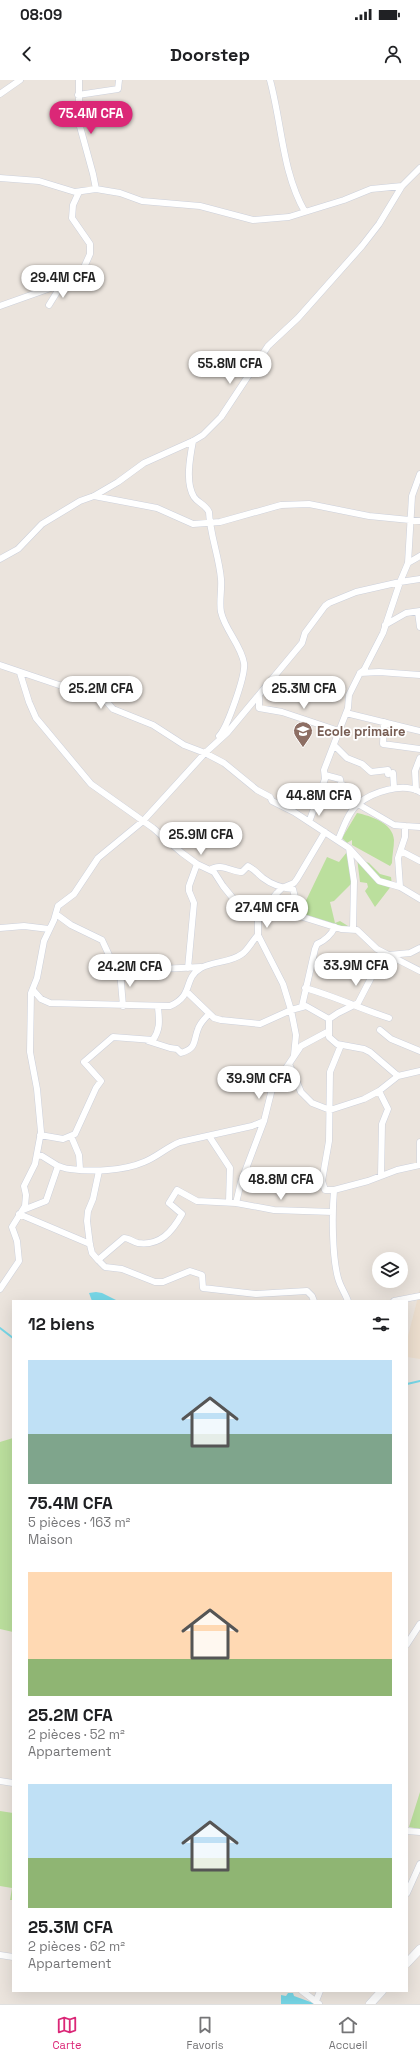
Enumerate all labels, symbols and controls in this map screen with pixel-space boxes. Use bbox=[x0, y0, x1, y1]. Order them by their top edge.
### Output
text: 08:09 bbox=[20, 5, 62, 24]
icon: back bbox=[16, 43, 38, 65]
text: Doorstep bbox=[170, 43, 250, 66]
icon: person bbox=[382, 43, 404, 65]
pin: 75.4M CFA bbox=[45, 101, 137, 135]
text: 75.4M CFA bbox=[59, 105, 123, 122]
pin: 29.4M CFA bbox=[17, 265, 109, 299]
text: 29.4M CFA bbox=[30, 269, 96, 286]
pin: 55.8M CFA bbox=[184, 351, 276, 385]
text: 55.8M CFA bbox=[197, 355, 263, 372]
pin: 25.2M CFA bbox=[55, 676, 147, 710]
pin: 25.3M CFA bbox=[258, 676, 350, 710]
text: 25.2M CFA bbox=[69, 680, 133, 697]
text: 25.3M CFA bbox=[271, 680, 337, 697]
school or university icon: Ecole primaire bbox=[292, 720, 314, 748]
place label: Ecole primaire bbox=[317, 723, 405, 740]
pin: 44.8M CFA bbox=[273, 783, 365, 817]
text: 44.8M CFA bbox=[286, 787, 352, 804]
pin: 25.9M CFA bbox=[155, 822, 247, 856]
text: 25.9M CFA bbox=[168, 826, 234, 843]
pin: 27.4M CFA bbox=[221, 895, 313, 929]
text: 27.4M CFA bbox=[235, 899, 299, 916]
pin: 33.9M CFA bbox=[310, 953, 402, 987]
pin: 24.2M CFA bbox=[84, 954, 176, 988]
text: 33.9M CFA bbox=[323, 957, 389, 974]
text: 24.2M CFA bbox=[97, 958, 163, 975]
pin: 39.9M CFA bbox=[213, 1066, 305, 1100]
text: 39.9M CFA bbox=[226, 1070, 292, 1087]
pin: 48.8M CFA bbox=[235, 1167, 327, 1201]
text: 48.8M CFA bbox=[248, 1171, 314, 1188]
map controls bbox=[372, 1252, 408, 1288]
button: layers bbox=[372, 1252, 408, 1288]
text: 12 biens bbox=[28, 1313, 95, 1335]
icon: filters bbox=[370, 1313, 392, 1335]
icon: home bbox=[174, 1386, 246, 1458]
text: 75.4M CFA bbox=[28, 1492, 113, 1514]
text: 5 pièces · 163 m² bbox=[28, 1514, 130, 1531]
text: Maison bbox=[28, 1531, 73, 1548]
icon: home bbox=[174, 1598, 246, 1670]
text: 25.2M CFA bbox=[28, 1704, 113, 1726]
text: 2 pièces · 52 m² bbox=[28, 1726, 125, 1743]
text: Appartement bbox=[28, 1743, 111, 1760]
icon: home bbox=[174, 1810, 246, 1882]
text: 25.3M CFA bbox=[28, 1916, 113, 1938]
text: 2 pièces · 62 m² bbox=[28, 1938, 125, 1955]
text: Appartement bbox=[28, 1955, 111, 1972]
tab: Carte bbox=[53, 2014, 81, 2052]
tab: Favoris bbox=[187, 2014, 224, 2052]
tab: Accueil bbox=[329, 2014, 367, 2052]

